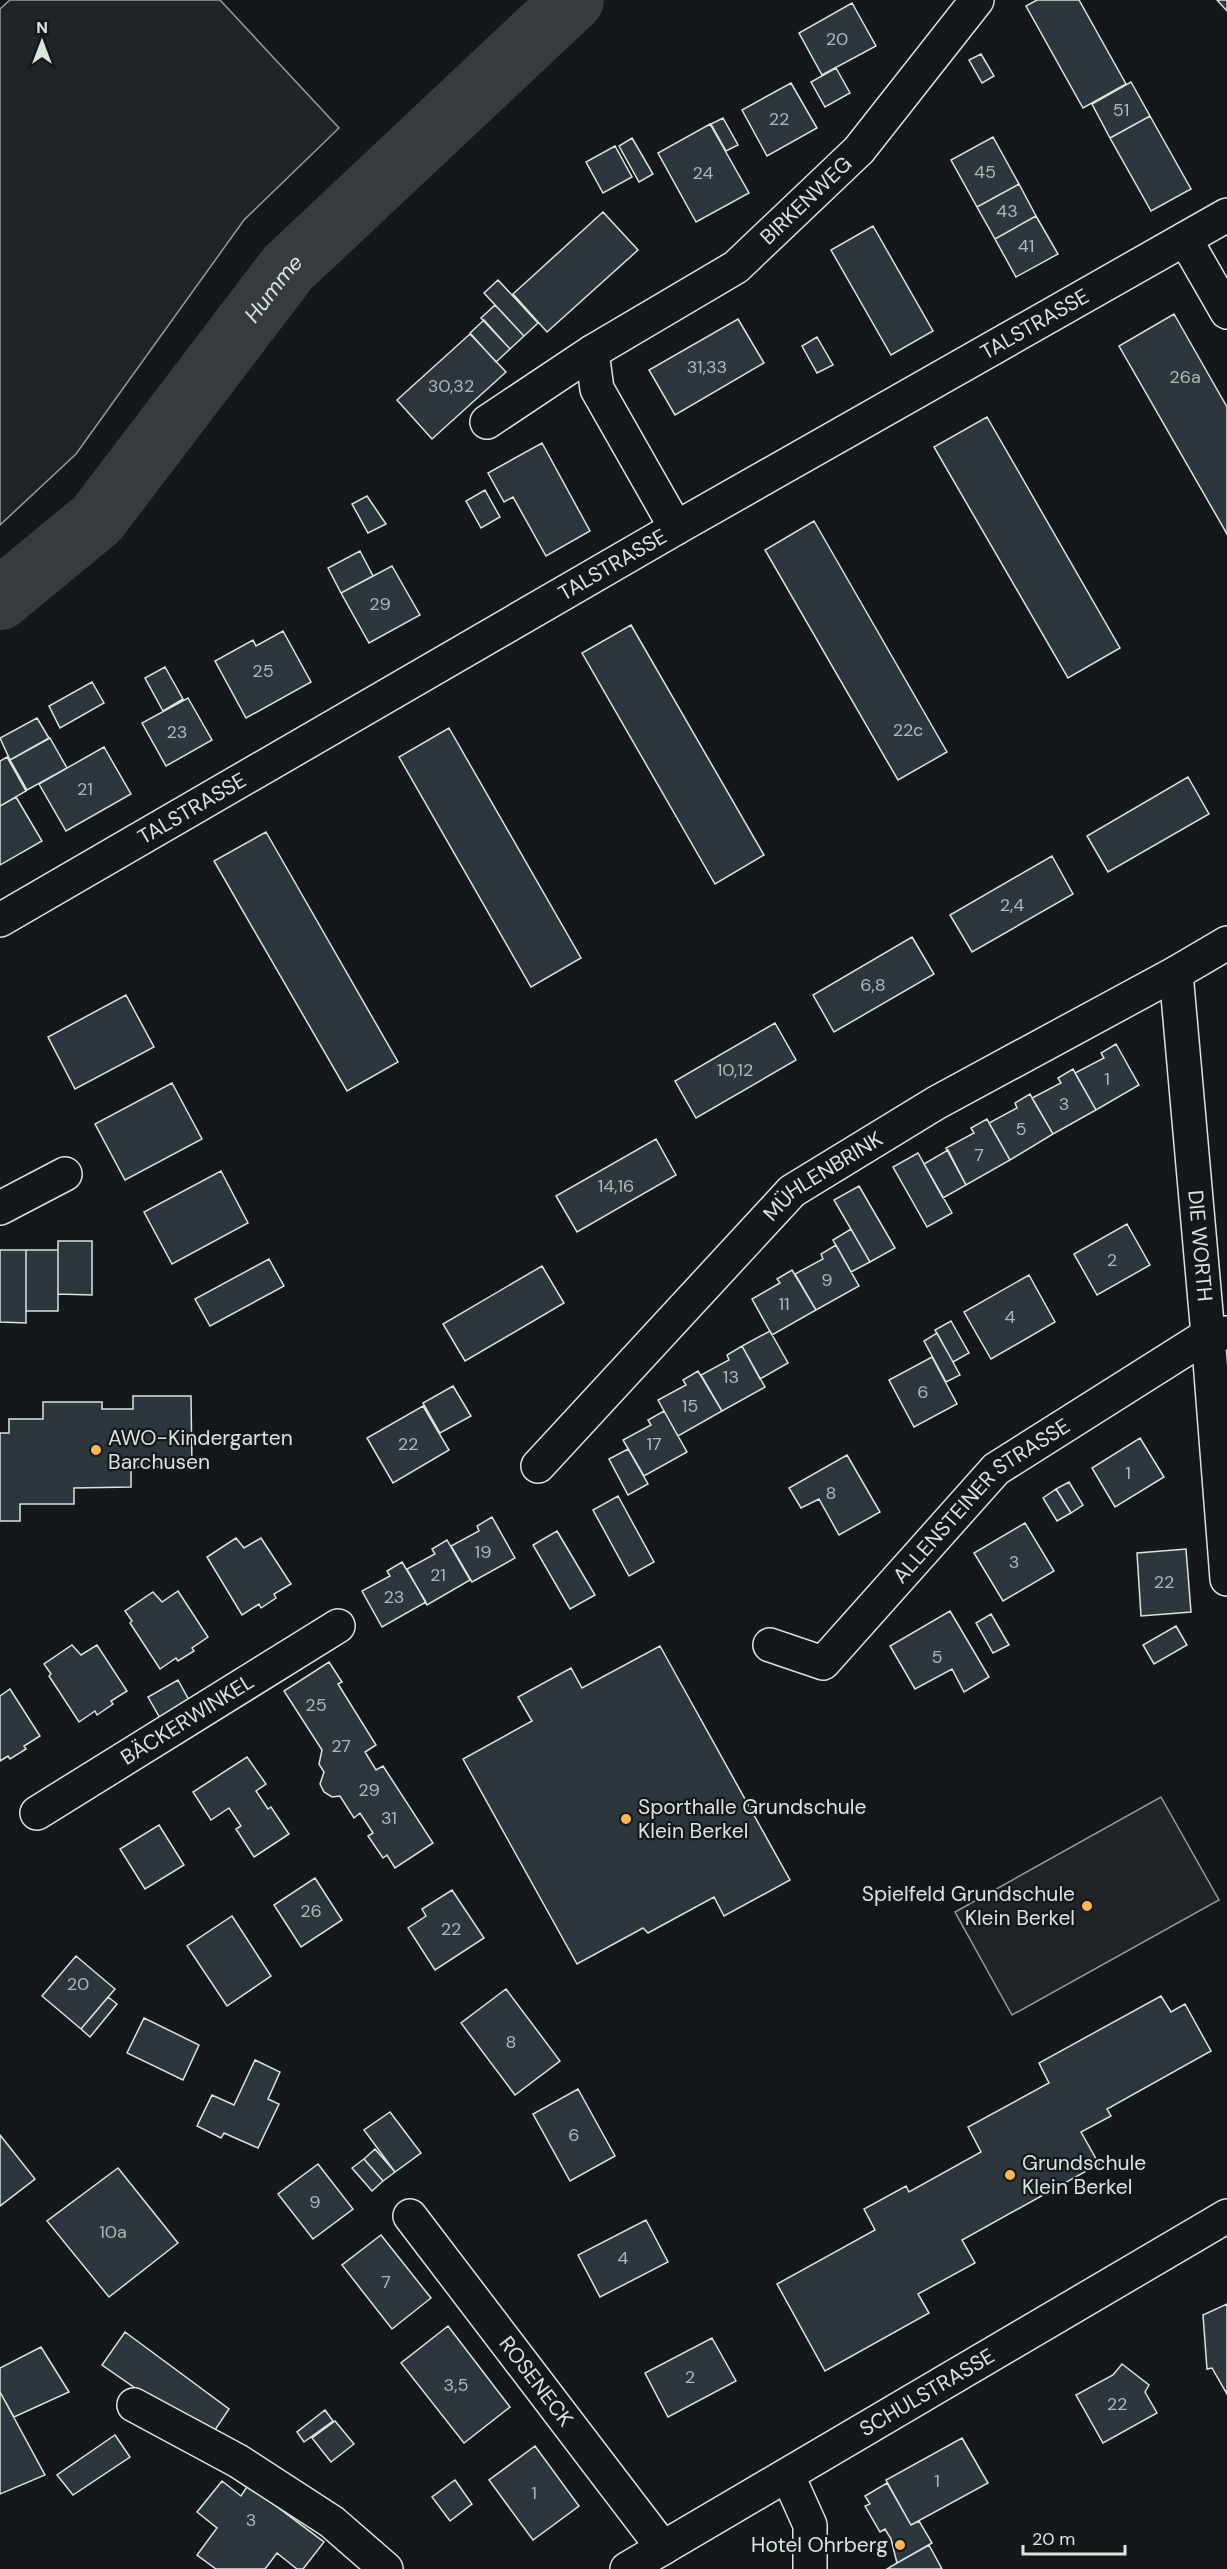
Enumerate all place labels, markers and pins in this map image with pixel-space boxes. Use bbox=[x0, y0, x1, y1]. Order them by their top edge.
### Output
place label: AWO-Kindergarten Barchusen bbox=[108, 1424, 293, 1476]
marker: AWO-Kindergarten Barchusen bbox=[89, 1443, 103, 1457]
place label: Sporthalle Grundschule Klein Berkel bbox=[638, 1793, 866, 1845]
marker: Sporthalle Grundschule Klein Berkel bbox=[619, 1812, 633, 1826]
place label: Spielfeld Grundschule Klein Berkel bbox=[862, 1880, 1075, 1932]
marker: Spielfeld Grundschule Klein Berkel bbox=[1080, 1899, 1094, 1913]
place label: Grundschule Klein Berkel bbox=[1022, 2149, 1146, 2201]
marker: Grundschule Klein Berkel bbox=[1003, 2168, 1017, 2182]
place label: Hotel Ohrberg bbox=[751, 2531, 888, 2559]
marker: Hotel Ohrberg bbox=[893, 2538, 907, 2552]

